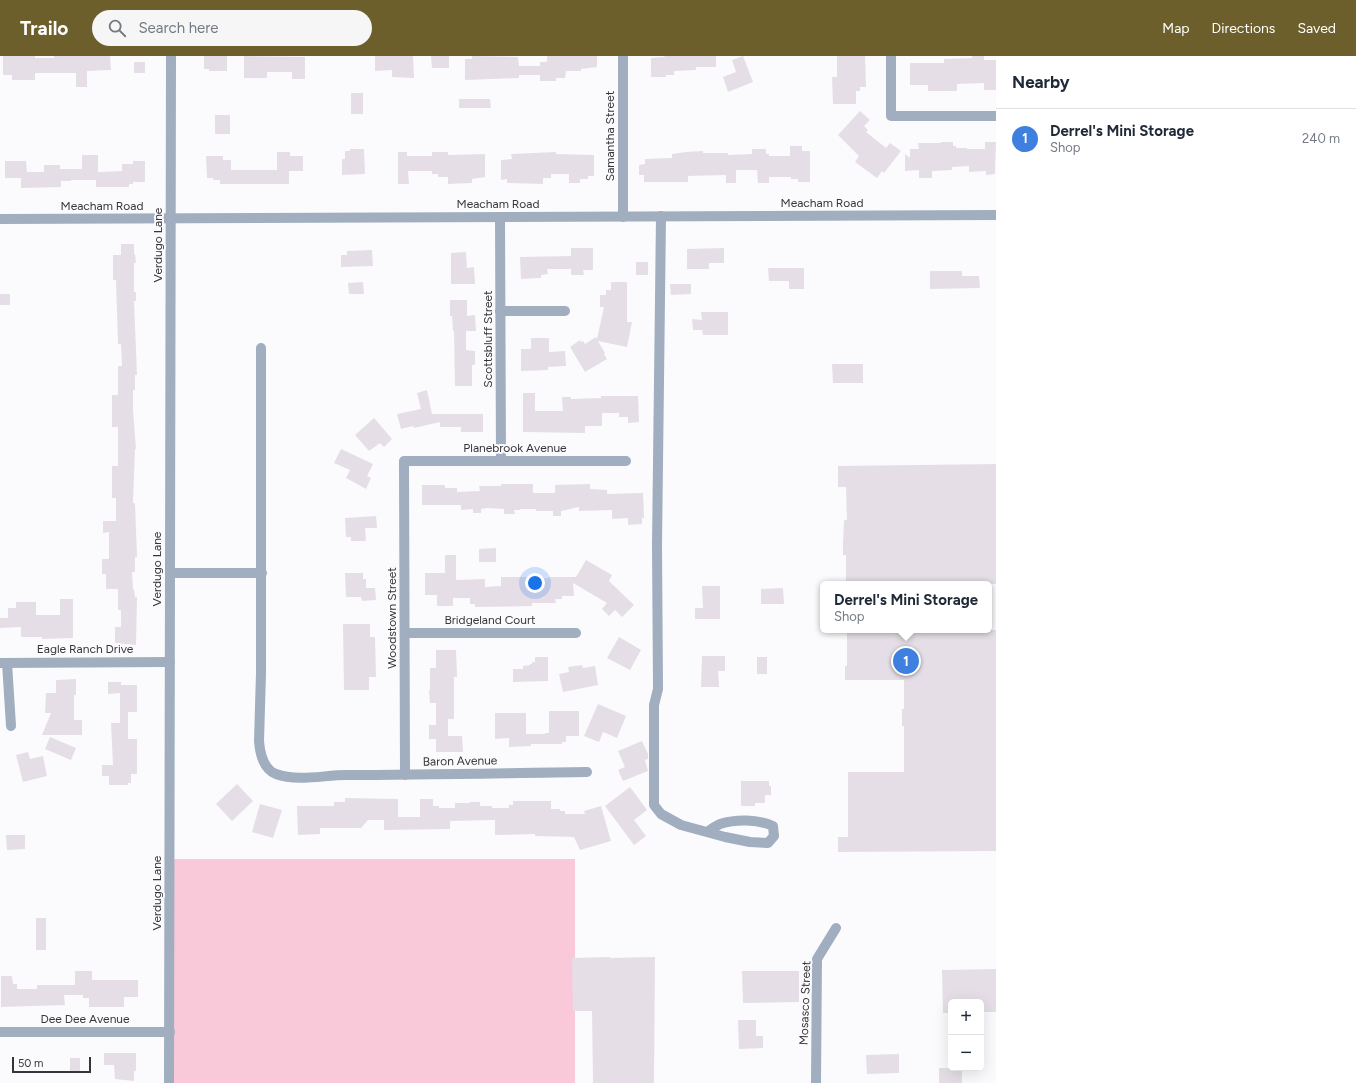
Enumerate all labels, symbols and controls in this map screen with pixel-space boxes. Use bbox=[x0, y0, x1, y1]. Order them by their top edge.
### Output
search box bbox=[92, 10, 372, 46]
text: Trailo bbox=[20, 17, 68, 40]
icon: search bbox=[106, 17, 128, 39]
text: Search here bbox=[138, 19, 219, 37]
text: Map bbox=[1162, 20, 1190, 37]
text: Directions bbox=[1212, 20, 1275, 37]
text: Saved bbox=[1297, 20, 1336, 37]
text: Nearby bbox=[1012, 72, 1070, 92]
street label: Samantha Street bbox=[603, 90, 617, 181]
text: Derrel's Mini Storage bbox=[1050, 122, 1194, 140]
text: 1 bbox=[1022, 131, 1028, 146]
text: 240 m bbox=[1302, 131, 1340, 146]
text: Shop bbox=[1050, 140, 1080, 155]
street label: Meacham Road bbox=[781, 196, 863, 210]
street label: Meacham Road bbox=[457, 197, 539, 211]
street label: Meacham Road bbox=[61, 199, 143, 213]
street label: Verdugo Lane bbox=[151, 207, 165, 282]
street label: Scottsbluff Street bbox=[481, 290, 495, 388]
street label: Planebrook Avenue bbox=[463, 441, 567, 455]
street label: Verdugo Lane bbox=[150, 531, 164, 606]
street label: Woodstown Street bbox=[385, 567, 399, 669]
your location bbox=[525, 573, 545, 593]
popup bbox=[820, 581, 992, 633]
text: Derrel's Mini Storage bbox=[834, 591, 978, 609]
text: Shop bbox=[834, 609, 864, 624]
street label: Bridgeland Court bbox=[444, 613, 536, 627]
street label: Eagle Ranch Drive bbox=[37, 642, 134, 656]
pin: 1 bbox=[893, 646, 919, 676]
street label: Baron Avenue bbox=[423, 753, 498, 769]
street label: Verdugo Lane bbox=[150, 855, 164, 930]
street label: Mosasco Street bbox=[797, 960, 813, 1045]
map controls bbox=[948, 999, 984, 1071]
button: + bbox=[948, 999, 984, 1035]
street label: Dee Dee Avenue bbox=[40, 1012, 130, 1026]
button: − bbox=[948, 1035, 984, 1071]
scale bar bbox=[12, 1055, 91, 1074]
text: 50 m bbox=[18, 1057, 43, 1070]

